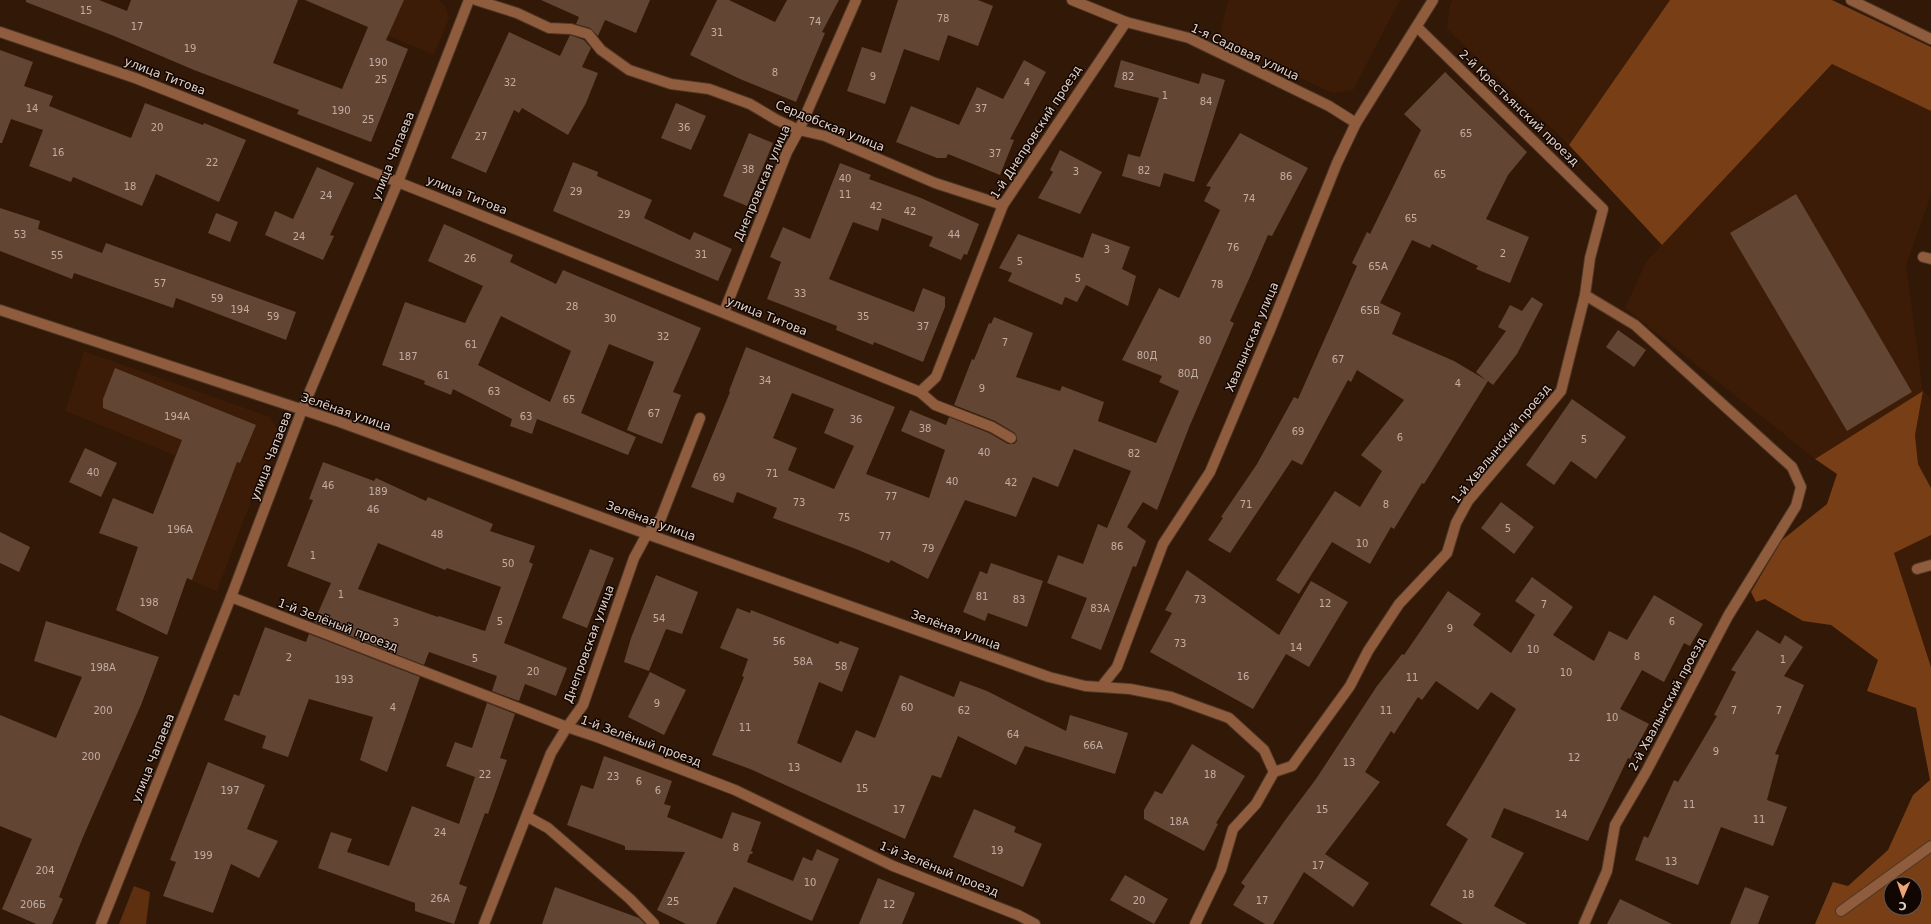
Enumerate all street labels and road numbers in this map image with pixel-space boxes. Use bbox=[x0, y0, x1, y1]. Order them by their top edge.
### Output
street label: 1-я Садовая улица bbox=[1189, 21, 1301, 83]
street label: 2-й Крестьянский проезд bbox=[1456, 47, 1582, 169]
street label: улица Титова bbox=[122, 54, 208, 98]
street label: 1-й Днепровский проезд bbox=[988, 63, 1084, 201]
street label: Сердобская улица bbox=[773, 98, 887, 154]
street label: улица Чапаева bbox=[369, 110, 417, 202]
street label: Днепровская улица bbox=[731, 123, 793, 243]
street label: улица Титова bbox=[425, 172, 509, 218]
street label: Хвалынская улица bbox=[1223, 280, 1281, 394]
street label: улица Титова bbox=[725, 293, 809, 339]
street label: 1-й Хвалынский проезд bbox=[1449, 382, 1553, 506]
street label: Зелёная улица bbox=[299, 390, 393, 434]
street label: улица Чапаева bbox=[248, 409, 294, 503]
street label: Зелёная улица bbox=[604, 498, 698, 544]
street label: Днепровская улица bbox=[561, 583, 617, 705]
street label: 1-й Зелёный проезд bbox=[276, 596, 400, 654]
street label: Зелёная улица bbox=[909, 607, 1003, 653]
street label: 2-й Хвалынский проезд bbox=[1626, 635, 1708, 773]
street label: улица Чапаева bbox=[129, 712, 177, 804]
street label: 1-й Зелёный проезд bbox=[579, 713, 703, 769]
street label: 1-й Зелёный проезд bbox=[877, 839, 1001, 899]

